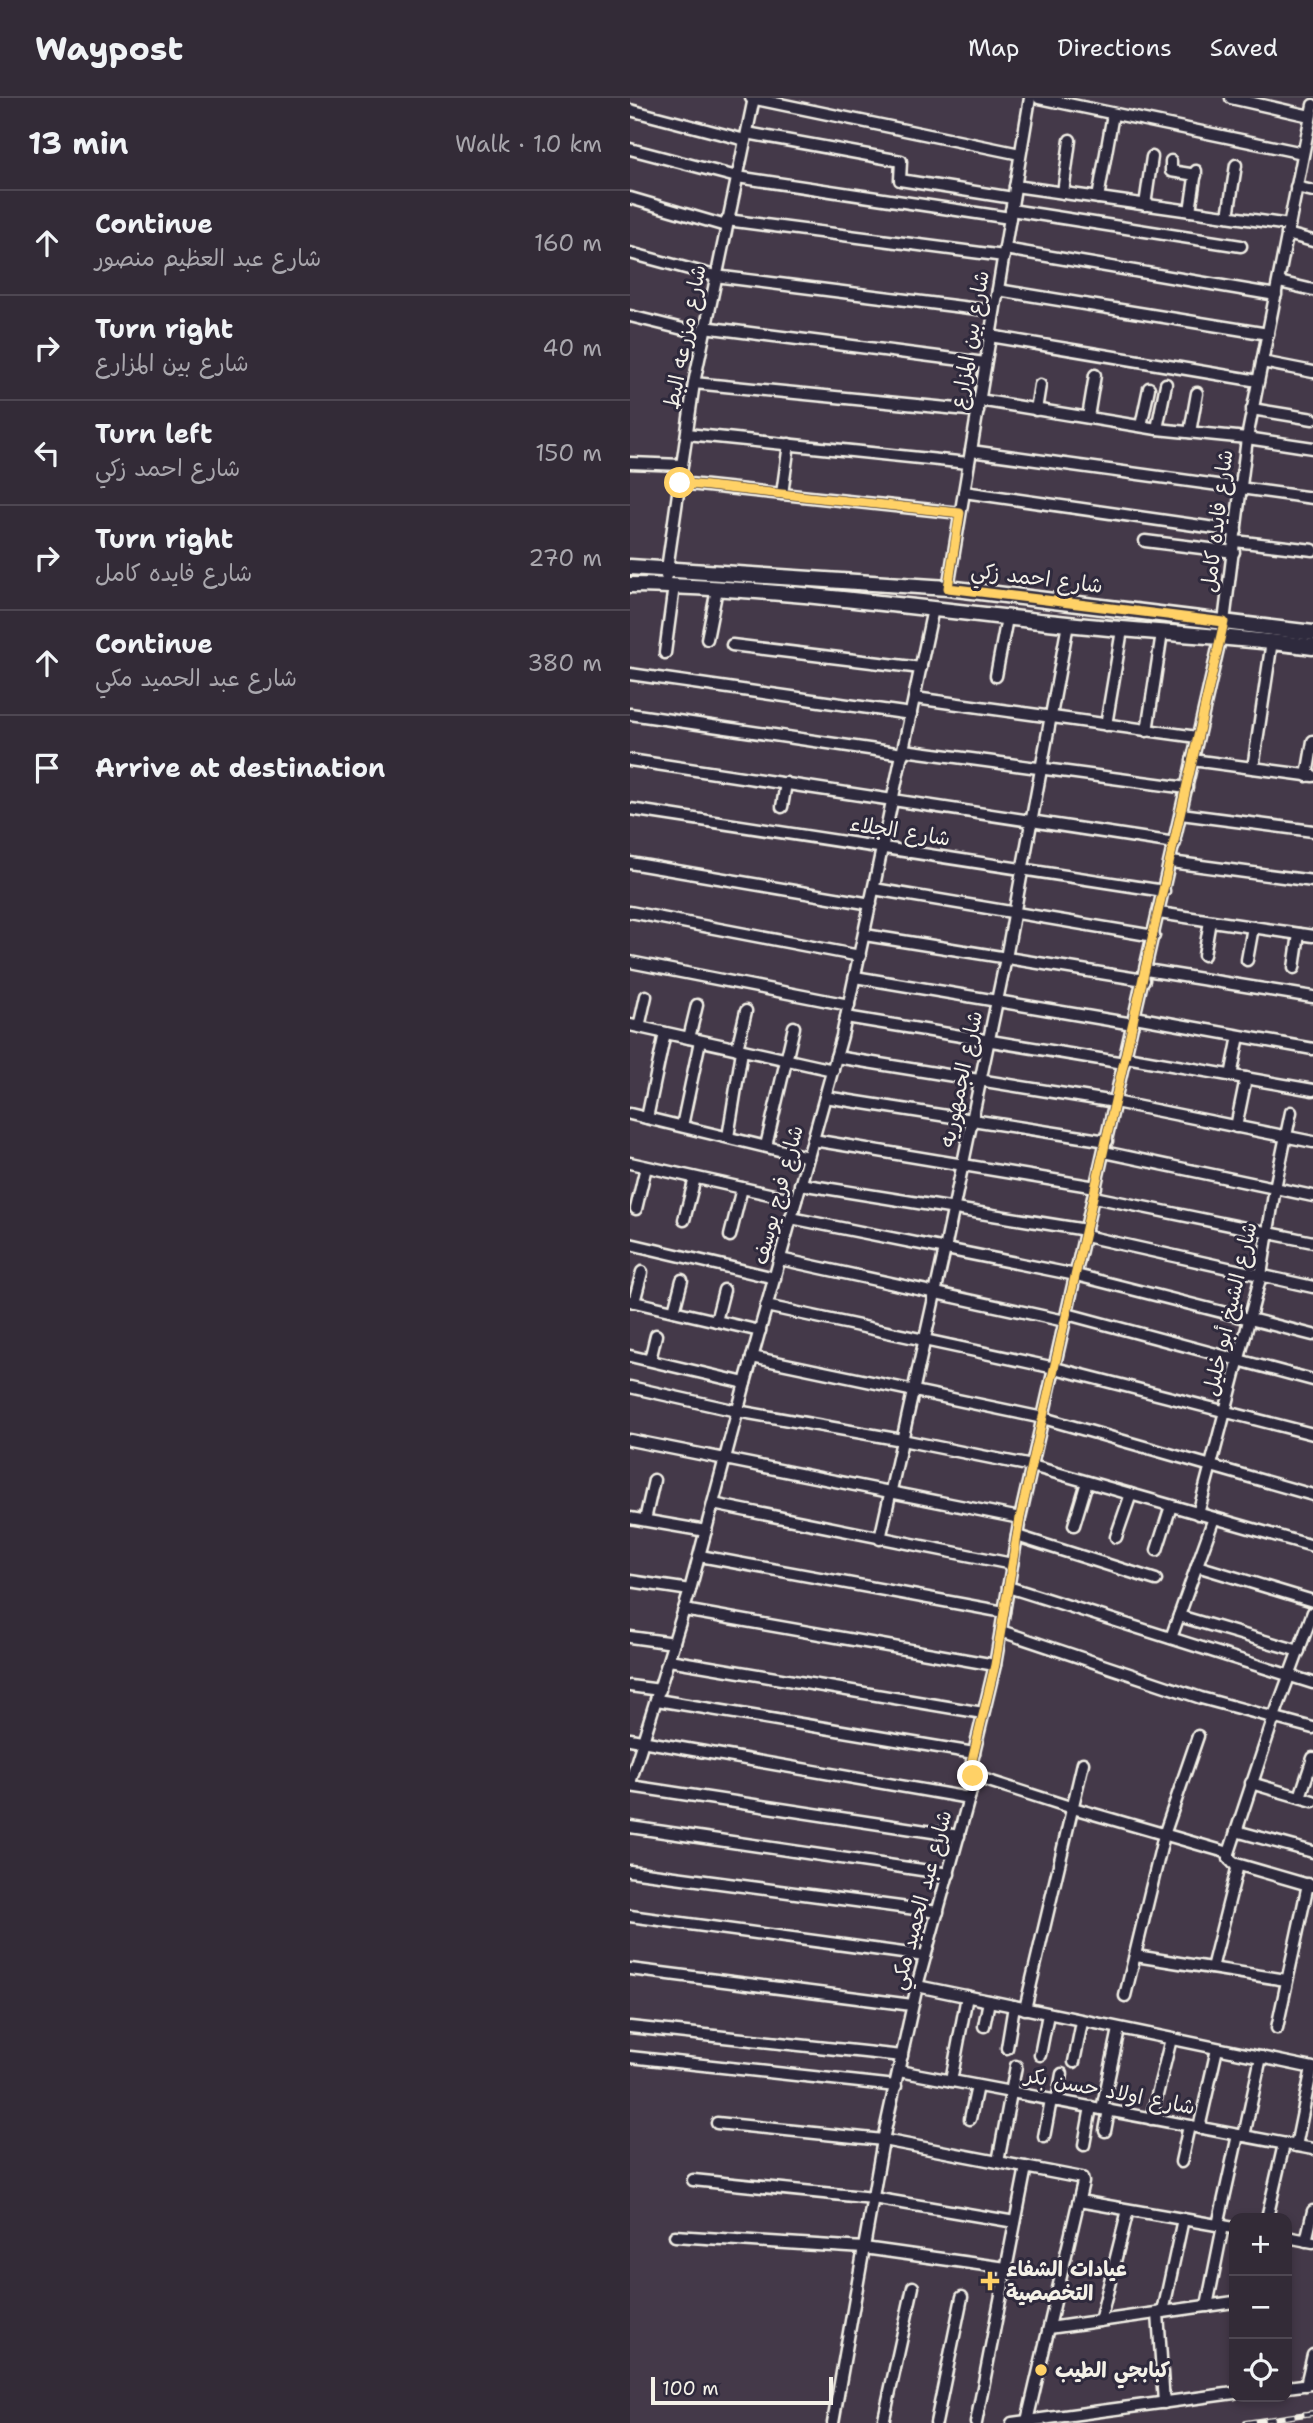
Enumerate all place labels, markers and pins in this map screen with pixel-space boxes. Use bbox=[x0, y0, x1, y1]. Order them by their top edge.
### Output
place label: عيادات الشفاء التخصصية bbox=[1006, 2255, 1127, 2307]
marker: عيادات الشفاء التخصصية bbox=[980, 2271, 1000, 2291]
place label: كبابجي الطيب bbox=[1055, 2356, 1171, 2389]
marker: كبابجي الطيب bbox=[1033, 2362, 1049, 2378]

